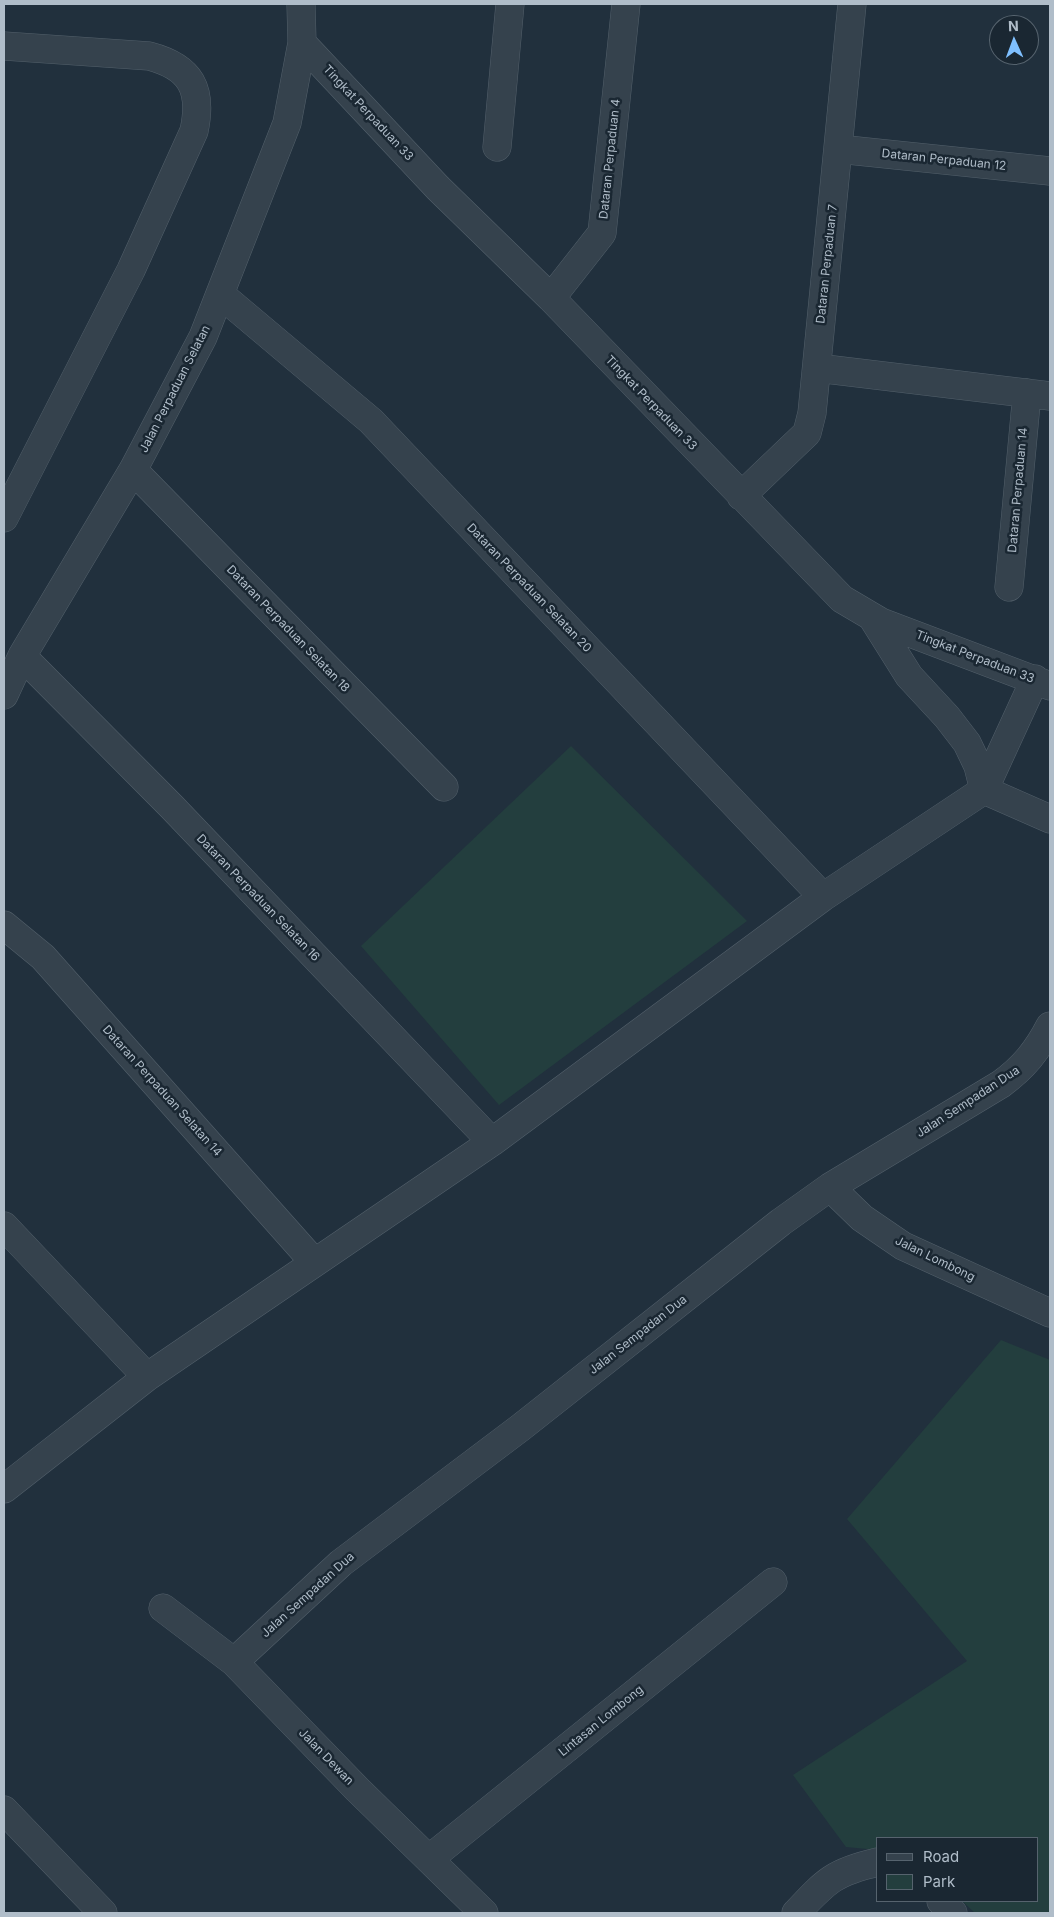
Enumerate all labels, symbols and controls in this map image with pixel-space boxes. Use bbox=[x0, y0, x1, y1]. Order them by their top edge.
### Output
north arrow bbox=[989, 15, 1039, 65]
text: N bbox=[1008, 17, 1019, 34]
street label: Tingkat Perpaduan 33 bbox=[320, 62, 416, 164]
street label: Dataran Perpaduan 4 bbox=[597, 98, 623, 220]
street label: Dataran Perpaduan 12 bbox=[881, 146, 1007, 174]
street label: Dataran Perpaduan 7 bbox=[814, 204, 840, 324]
street label: Jalan Perpaduan Selatan bbox=[137, 323, 213, 455]
street label: Tingkat Perpaduan 33 bbox=[602, 353, 700, 453]
street label: Dataran Perpaduan 14 bbox=[1005, 427, 1031, 553]
street label: Dataran Perpaduan Selatan 20 bbox=[464, 521, 594, 655]
street label: Dataran Perpaduan Selatan 18 bbox=[223, 563, 353, 695]
street label: Tingkat Perpaduan 33 bbox=[914, 628, 1036, 686]
street label: Dataran Perpaduan Selatan 16 bbox=[193, 832, 323, 964]
street label: Dataran Perpaduan Selatan 14 bbox=[99, 1023, 225, 1159]
street label: Jalan Sempadan Dua bbox=[914, 1063, 1022, 1141]
street label: Jalan Lombong bbox=[893, 1233, 977, 1285]
street label: Jalan Sempadan Dua bbox=[586, 1292, 690, 1378]
street label: Jalan Sempadan Dua bbox=[259, 1549, 357, 1641]
street label: Lintasan Lombong bbox=[556, 1683, 646, 1759]
street label: Jalan Dewan bbox=[296, 1726, 356, 1788]
legend bbox=[876, 1837, 1039, 1902]
text: Road bbox=[923, 1847, 959, 1866]
text: Park bbox=[923, 1872, 955, 1891]

